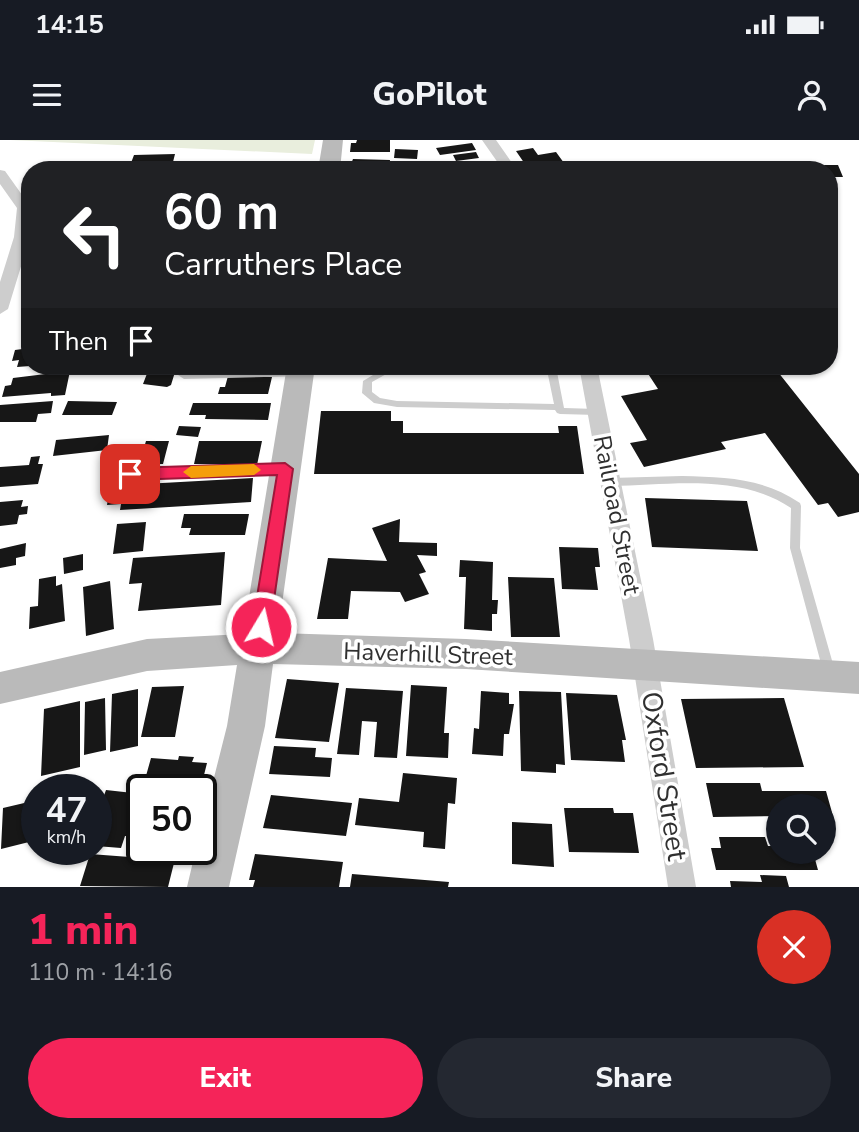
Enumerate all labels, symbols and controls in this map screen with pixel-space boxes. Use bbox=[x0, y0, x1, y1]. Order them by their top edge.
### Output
text: 14:15 bbox=[35, 7, 104, 42]
text: GoPilot bbox=[372, 73, 487, 116]
icon: menu bbox=[28, 76, 66, 114]
icon: person bbox=[793, 76, 831, 114]
text: 60 m bbox=[164, 179, 279, 246]
icon: left bbox=[49, 189, 140, 280]
text: Carruthers Place bbox=[164, 243, 402, 286]
icon: arrive bbox=[122, 322, 160, 360]
text: Then bbox=[49, 324, 108, 359]
street label: Railroad Street bbox=[586, 433, 648, 598]
pin bbox=[100, 444, 160, 504]
icon: arrive bbox=[111, 455, 149, 493]
position arrow bbox=[224, 590, 298, 664]
street label: Haverhill Street bbox=[343, 635, 514, 673]
street label: Oxford Street bbox=[632, 689, 696, 863]
speed limit sign: 50 bbox=[126, 774, 217, 865]
text: 47 bbox=[45, 787, 88, 834]
map controls bbox=[766, 794, 836, 864]
button: search bbox=[766, 794, 836, 864]
text: km/h bbox=[47, 825, 86, 849]
text: 1 min bbox=[28, 902, 138, 959]
button: close bbox=[757, 910, 831, 984]
text: 110 m · 14:16 bbox=[28, 957, 173, 988]
button: Exit bbox=[28, 1038, 423, 1118]
button: Share bbox=[437, 1038, 831, 1118]

